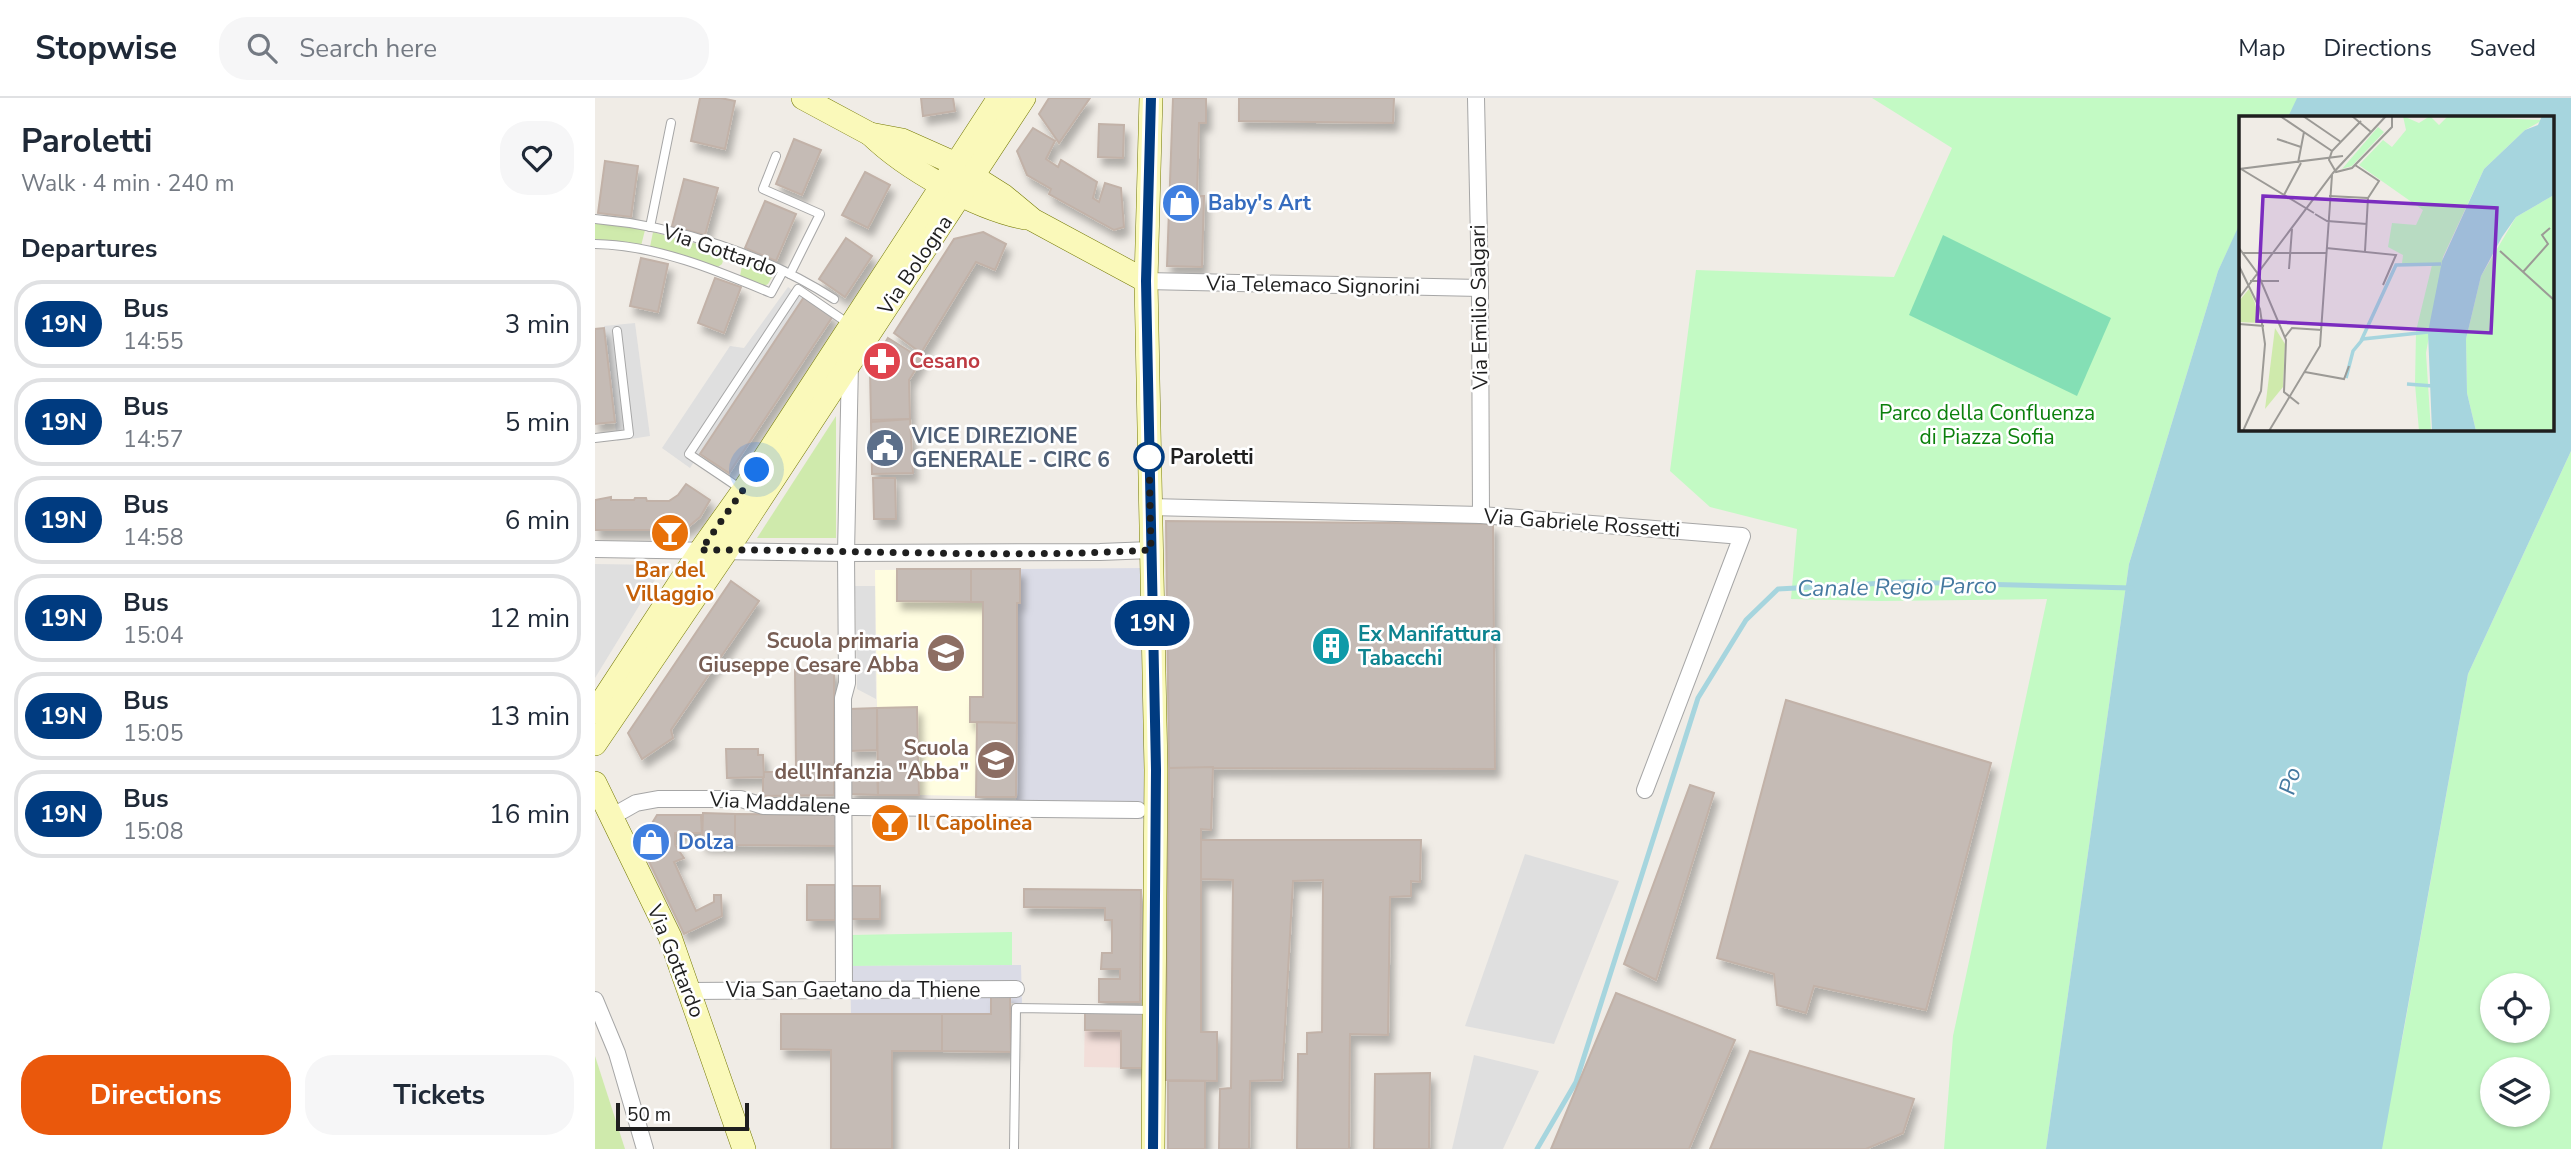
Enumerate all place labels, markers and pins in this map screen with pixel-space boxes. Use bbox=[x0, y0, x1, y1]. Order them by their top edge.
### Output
shop icon: Baby's Art bbox=[1160, 182, 1202, 224]
place label: Baby's Art bbox=[1208, 189, 1312, 217]
pharmacy icon: Cesano bbox=[861, 340, 903, 382]
place label: Cesano bbox=[909, 347, 980, 375]
place label: VICE DIREZIONE GENERALE - CIRC 6 bbox=[911, 422, 1110, 474]
public building icon: VICE DIREZIONE GENERALE - CIRC 6 bbox=[864, 427, 906, 469]
marker: Paroletti bbox=[1134, 442, 1164, 472]
place label: Paroletti bbox=[1170, 443, 1254, 471]
bar icon: Bar del Villaggio bbox=[649, 512, 691, 554]
place label: Bar del Villaggio bbox=[625, 556, 714, 608]
place label: Ex Manifattura Tabacchi bbox=[1358, 620, 1501, 672]
building icon: Ex Manifattura Tabacchi bbox=[1310, 625, 1352, 667]
place label: Scuola primaria Giuseppe Cesare Abba bbox=[698, 627, 919, 679]
school or university icon: Scuola primaria Giuseppe Cesare Abba bbox=[925, 632, 967, 674]
place label: Scuola dell'Infanzia "Abba" bbox=[774, 734, 969, 786]
school or university icon: Scuola dell'Infanzia "Abba" bbox=[975, 739, 1017, 781]
bar icon: Il Capolinea bbox=[869, 802, 911, 844]
place label: Il Capolinea bbox=[917, 809, 1033, 837]
shop icon: Dolza bbox=[630, 821, 672, 863]
place label: Dolza bbox=[678, 828, 734, 856]

